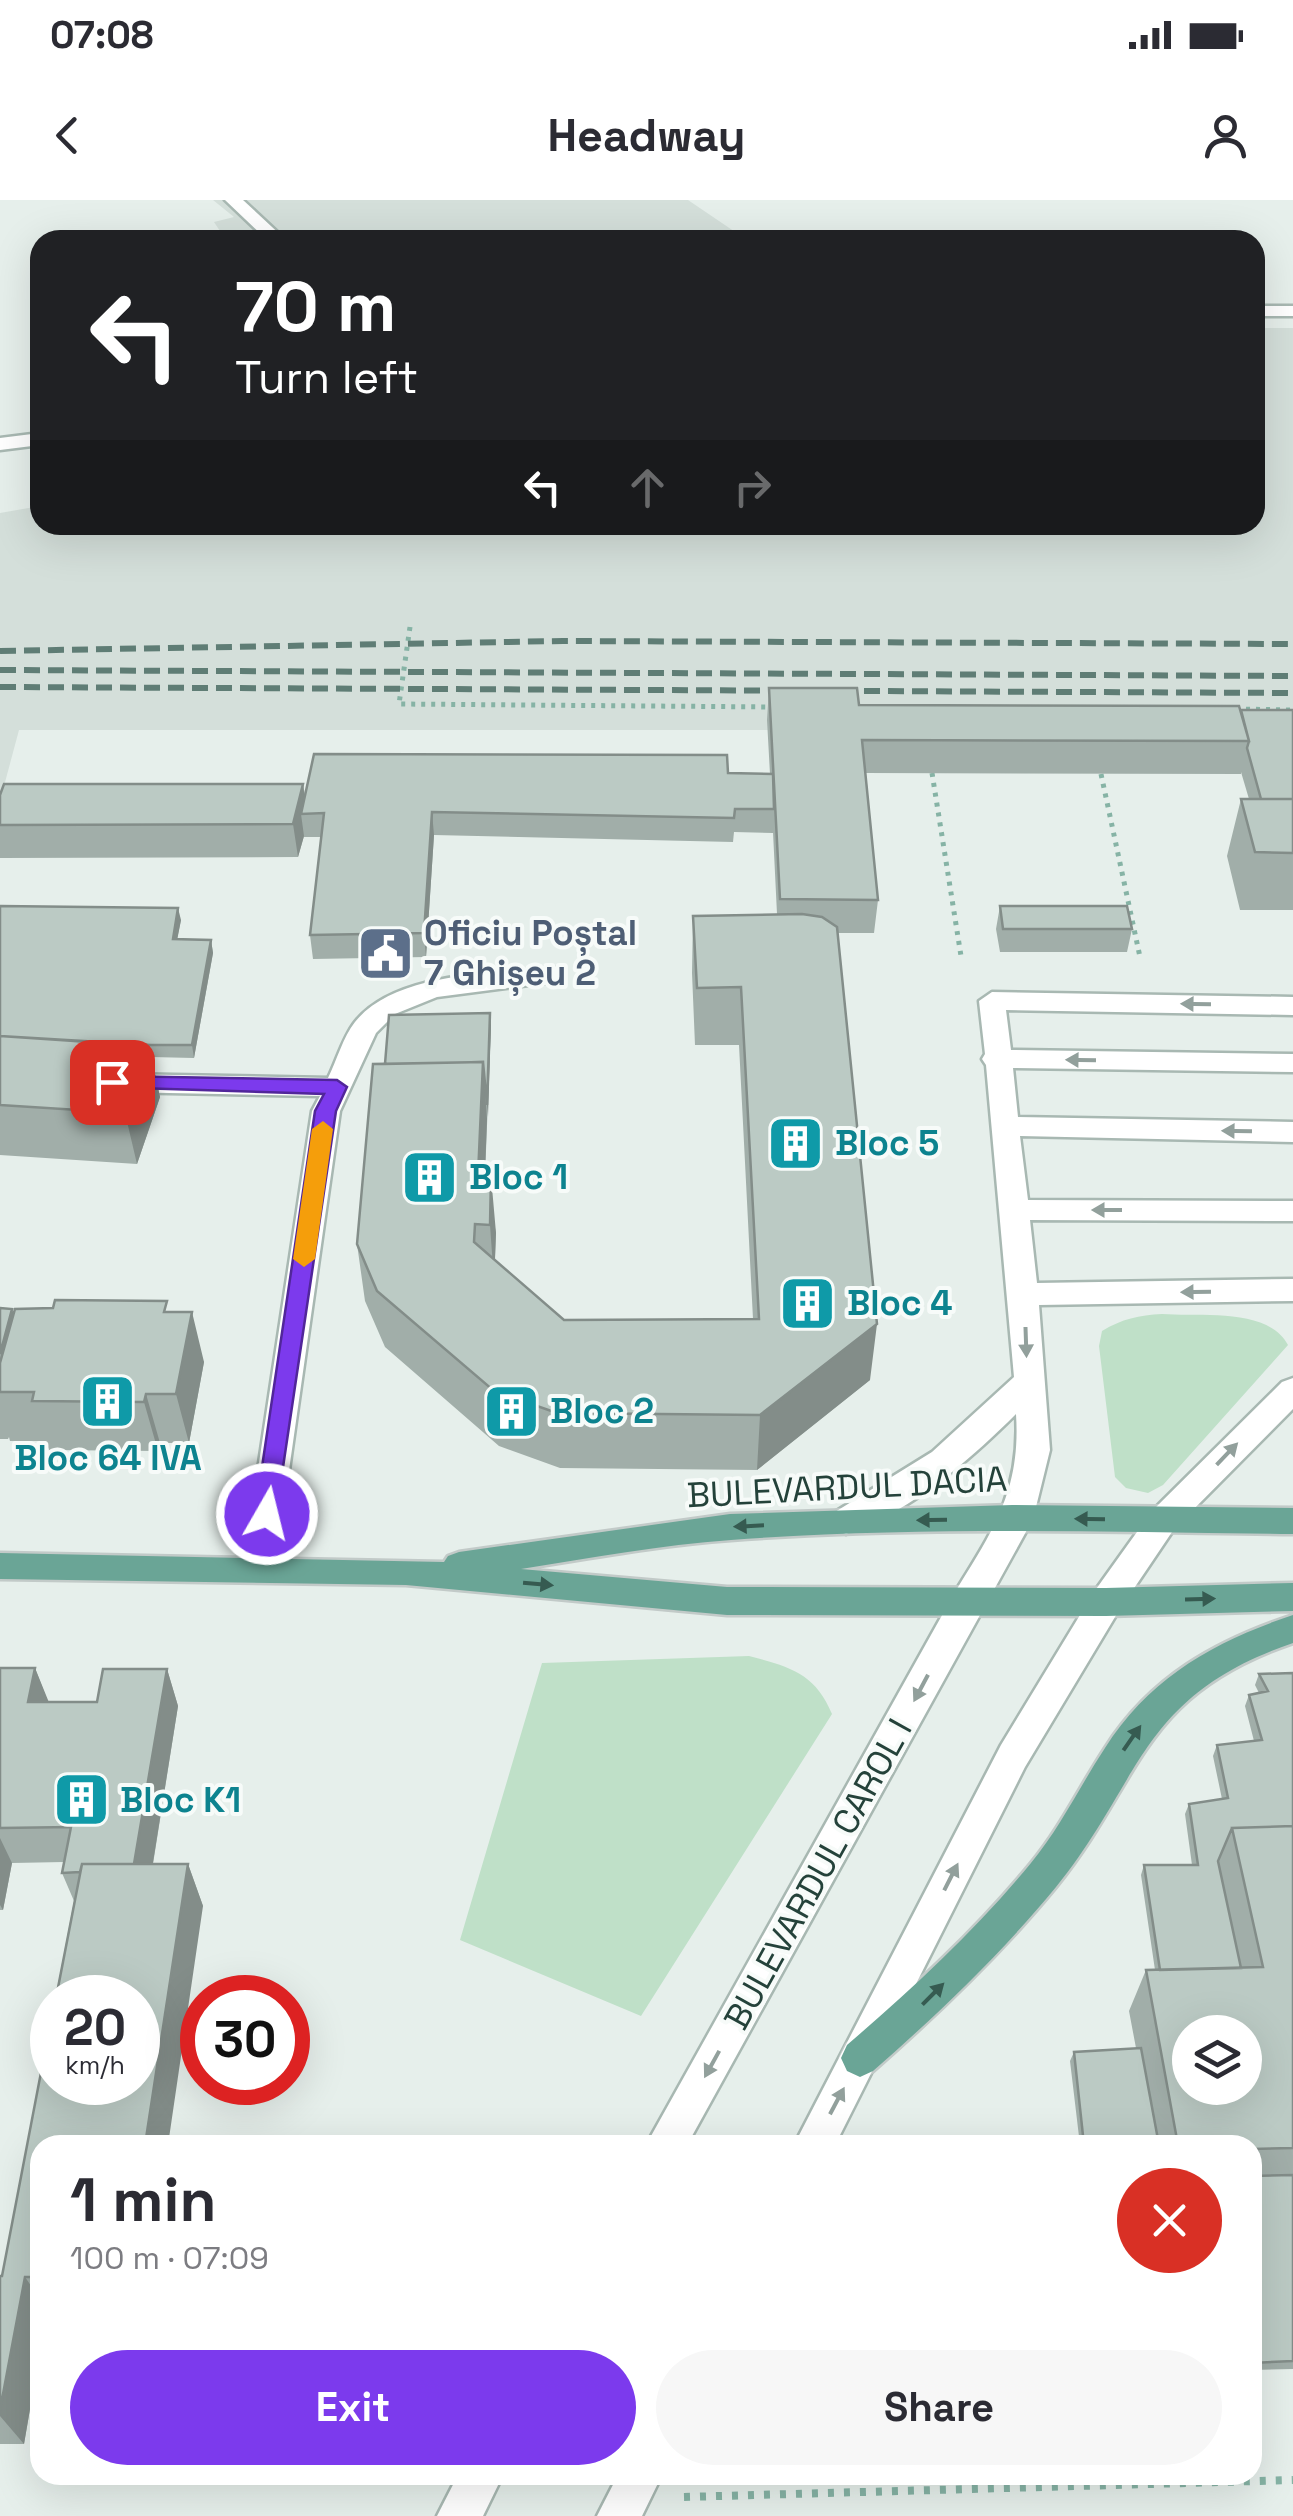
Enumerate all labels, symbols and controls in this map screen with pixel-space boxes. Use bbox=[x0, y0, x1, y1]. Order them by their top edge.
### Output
text: 07:08 bbox=[50, 11, 154, 59]
text: Headway bbox=[547, 107, 746, 164]
icon: back bbox=[40, 108, 95, 163]
icon: person bbox=[1198, 108, 1253, 163]
text: 70 m bbox=[235, 262, 396, 351]
icon: left bbox=[70, 270, 200, 400]
text: Turn left bbox=[235, 349, 418, 406]
icon: left bbox=[515, 460, 570, 515]
icon: ahead bbox=[620, 460, 675, 515]
icon: right bbox=[725, 460, 780, 515]
place label: Oficiu Poștal 7 Ghișeu 2 bbox=[424, 911, 637, 996]
public building icon: Oficiu Poștal 7 Ghișeu 2 bbox=[355, 923, 415, 983]
one-way arrow bbox=[1179, 996, 1211, 1012]
pin bbox=[70, 1040, 155, 1125]
one-way arrow bbox=[1065, 1052, 1097, 1068]
icon: arrive bbox=[85, 1055, 140, 1110]
building icon: Bloc 5 bbox=[766, 1113, 826, 1173]
place label: Bloc 5 bbox=[835, 1121, 939, 1165]
one-way arrow bbox=[1221, 1123, 1253, 1139]
building icon: Bloc 1 bbox=[400, 1147, 460, 1207]
place label: Bloc 1 bbox=[469, 1155, 568, 1199]
one-way arrow bbox=[1091, 1202, 1123, 1218]
building icon: Bloc 4 bbox=[778, 1273, 838, 1333]
place label: Bloc 4 bbox=[847, 1281, 953, 1325]
one-way arrow bbox=[1179, 1284, 1211, 1300]
one-way arrow bbox=[1018, 1326, 1034, 1358]
building icon: Bloc 64 IVA bbox=[78, 1372, 138, 1432]
building icon: Bloc 2 bbox=[481, 1381, 541, 1441]
place label: Bloc 2 bbox=[550, 1389, 654, 1433]
place label: Bloc 64 IVA bbox=[14, 1436, 202, 1480]
one-way arrow bbox=[1215, 1442, 1238, 1466]
street label: BULEVARDUL DACIA bbox=[686, 1457, 1008, 1517]
position arrow bbox=[215, 1462, 319, 1566]
one-way arrow bbox=[1074, 1511, 1106, 1527]
one-way arrow bbox=[915, 1512, 947, 1528]
one-way arrow bbox=[732, 1518, 764, 1534]
one-way arrow bbox=[523, 1576, 555, 1592]
one-way arrow bbox=[1184, 1591, 1216, 1607]
one-way arrow bbox=[913, 1674, 930, 1703]
street label: BULEVARDUL CAROL I bbox=[714, 1711, 922, 2037]
one-way arrow bbox=[1122, 1725, 1141, 1751]
building icon: Bloc K1 bbox=[51, 1770, 111, 1830]
place label: Bloc K1 bbox=[120, 1778, 241, 1822]
one-way arrow bbox=[943, 1863, 960, 1892]
speed limit sign: 30 bbox=[180, 1975, 310, 2105]
one-way arrow bbox=[921, 1982, 945, 2006]
text: 20 bbox=[64, 1996, 126, 2060]
map controls bbox=[1172, 2015, 1262, 2105]
button: layers bbox=[1172, 2015, 1262, 2105]
text: km/h bbox=[65, 2049, 125, 2081]
one-way arrow bbox=[703, 2050, 721, 2078]
one-way arrow bbox=[828, 2087, 845, 2116]
text: 1 min bbox=[70, 2162, 217, 2239]
button: close bbox=[1117, 2168, 1222, 2273]
text: 100 m · 07:09 bbox=[70, 2238, 269, 2278]
button: Exit bbox=[70, 2350, 636, 2465]
button: Share bbox=[656, 2350, 1222, 2465]

